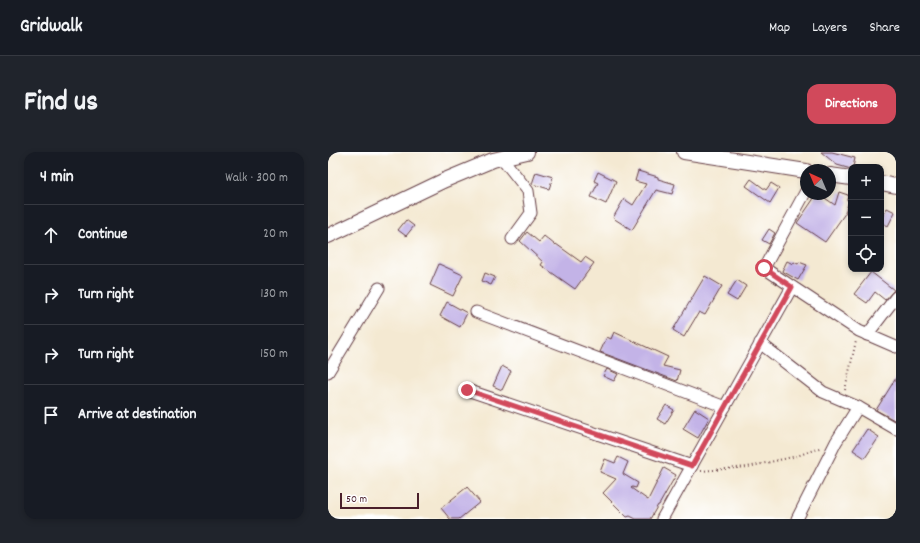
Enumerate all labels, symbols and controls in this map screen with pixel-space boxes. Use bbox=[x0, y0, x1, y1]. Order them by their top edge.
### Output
text: Gridwalk bbox=[20, 14, 83, 41]
text: Map bbox=[769, 18, 790, 38]
text: Layers bbox=[812, 18, 847, 38]
text: Share bbox=[869, 18, 900, 38]
text: Find us bbox=[24, 84, 98, 124]
button: Directions bbox=[807, 84, 896, 124]
north arrow bbox=[800, 164, 836, 200]
map controls bbox=[848, 164, 884, 272]
button: + bbox=[848, 164, 884, 200]
text: 4 min bbox=[40, 166, 74, 190]
text: Walk · 300 m bbox=[225, 169, 288, 188]
button: − bbox=[848, 200, 884, 236]
icon: ahead bbox=[40, 224, 62, 246]
text: Continue bbox=[78, 224, 127, 246]
text: 20 m bbox=[263, 225, 288, 244]
button: locate bbox=[848, 236, 884, 272]
route start bbox=[755, 259, 773, 277]
icon: right bbox=[40, 284, 62, 306]
text: Turn right bbox=[78, 284, 134, 306]
text: 130 m bbox=[260, 285, 288, 304]
icon: right bbox=[40, 344, 62, 366]
text: Turn right bbox=[78, 344, 134, 366]
text: 150 m bbox=[260, 345, 288, 364]
route end bbox=[458, 381, 476, 399]
icon: arrive bbox=[40, 404, 62, 426]
text: Arrive at destination bbox=[78, 404, 196, 426]
scale bar bbox=[340, 491, 419, 510]
text: 50 m bbox=[346, 492, 367, 508]

